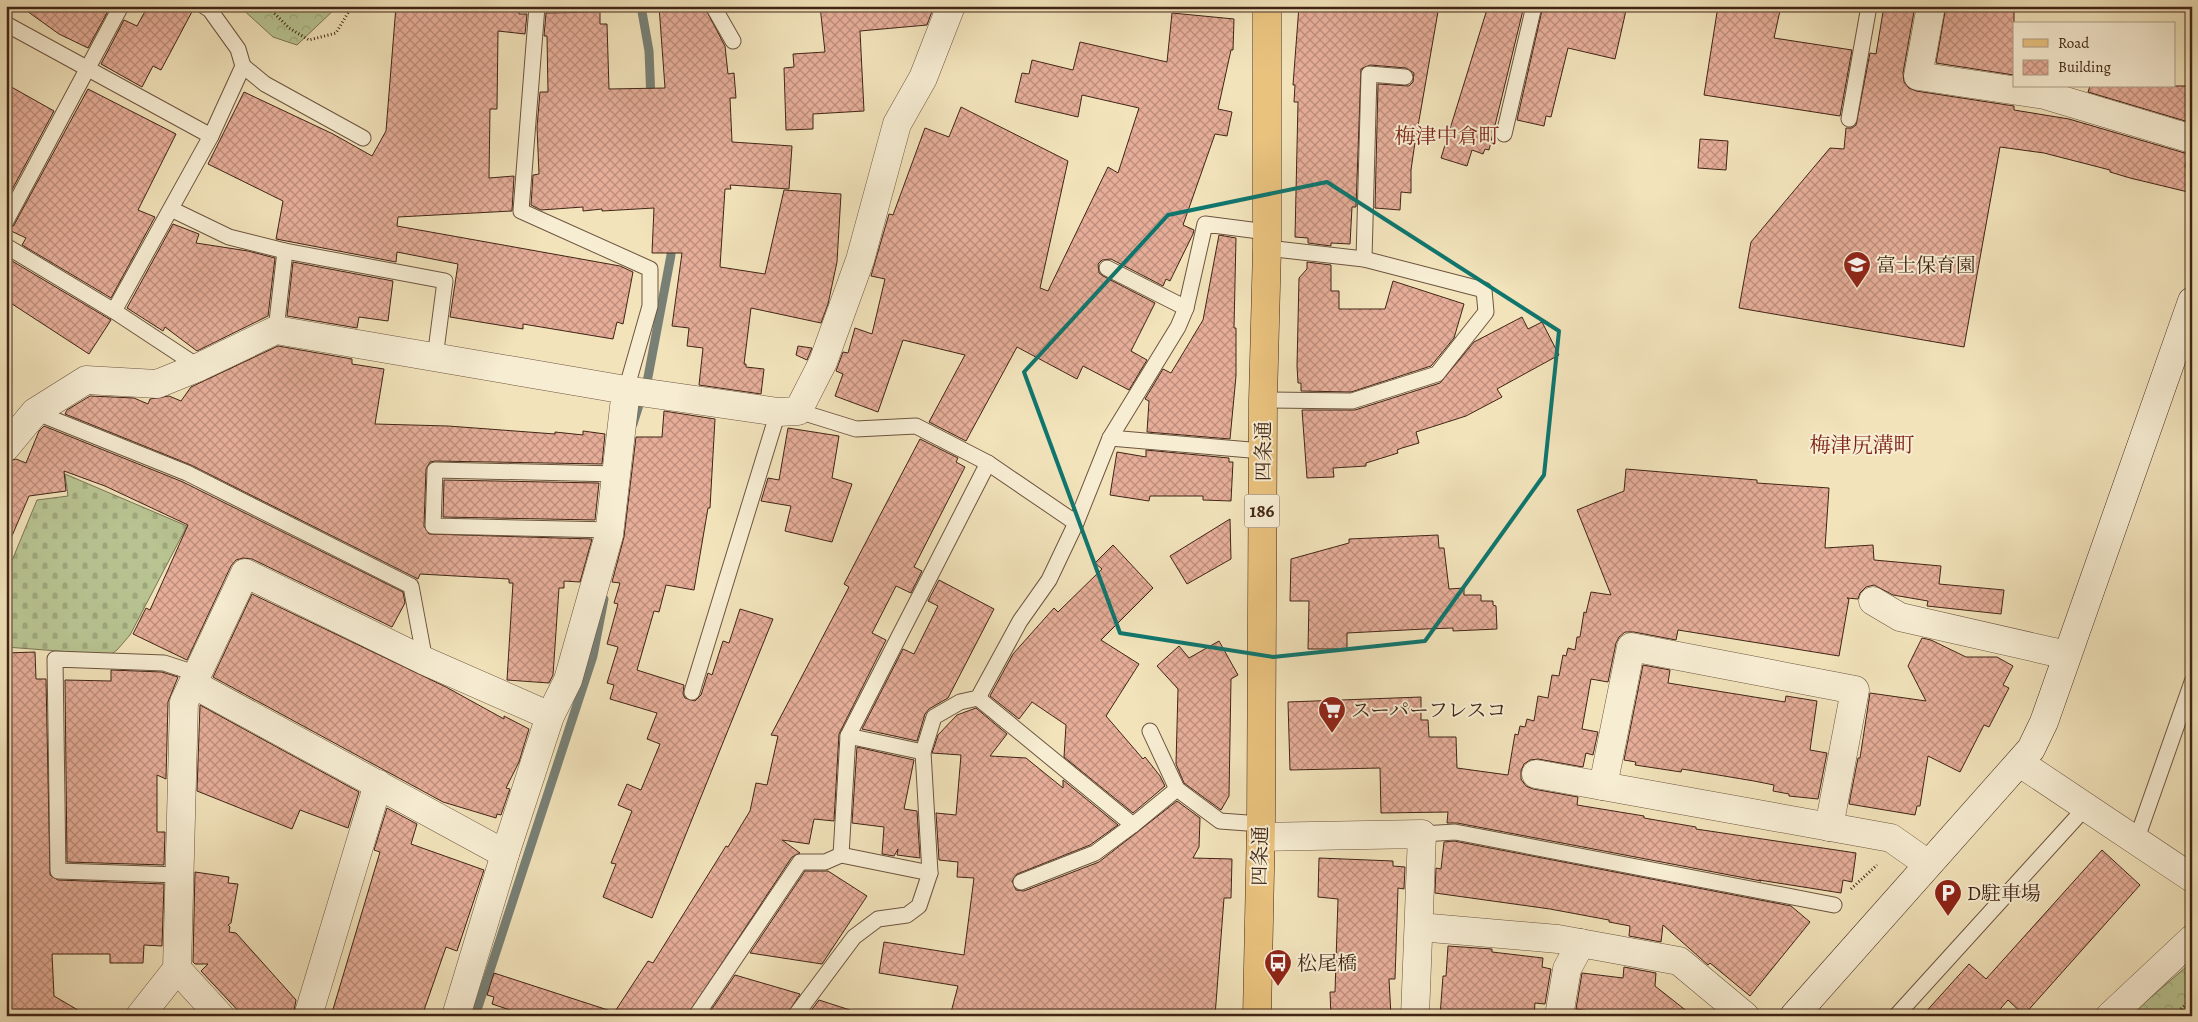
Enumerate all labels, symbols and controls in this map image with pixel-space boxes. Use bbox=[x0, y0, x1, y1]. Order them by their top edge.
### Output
legend bbox=[2013, 22, 2176, 88]
text: Road bbox=[2058, 33, 2090, 53]
text: Building bbox=[2058, 57, 2111, 77]
district label: 梅津中倉町 bbox=[1395, 122, 1500, 150]
school or university icon: 富士保育園 bbox=[1842, 250, 1872, 289]
place label: 富士保育園 bbox=[1876, 252, 1976, 279]
street label: 四条通 bbox=[1250, 421, 1277, 481]
district label: 梅津尻溝町 bbox=[1810, 431, 1915, 459]
road number: 186 bbox=[1244, 494, 1280, 528]
supermarket icon: スーパーフレスコ bbox=[1317, 695, 1347, 734]
place label: スーパーフレスコ bbox=[1351, 697, 1507, 724]
street label: 四条通 bbox=[1246, 826, 1274, 886]
parking icon: D駐車場 bbox=[1933, 878, 1963, 917]
place label: D駐車場 bbox=[1967, 880, 2041, 907]
bus stop icon: 松尾橋 bbox=[1263, 948, 1293, 987]
place label: 松尾橋 bbox=[1297, 950, 1357, 977]

